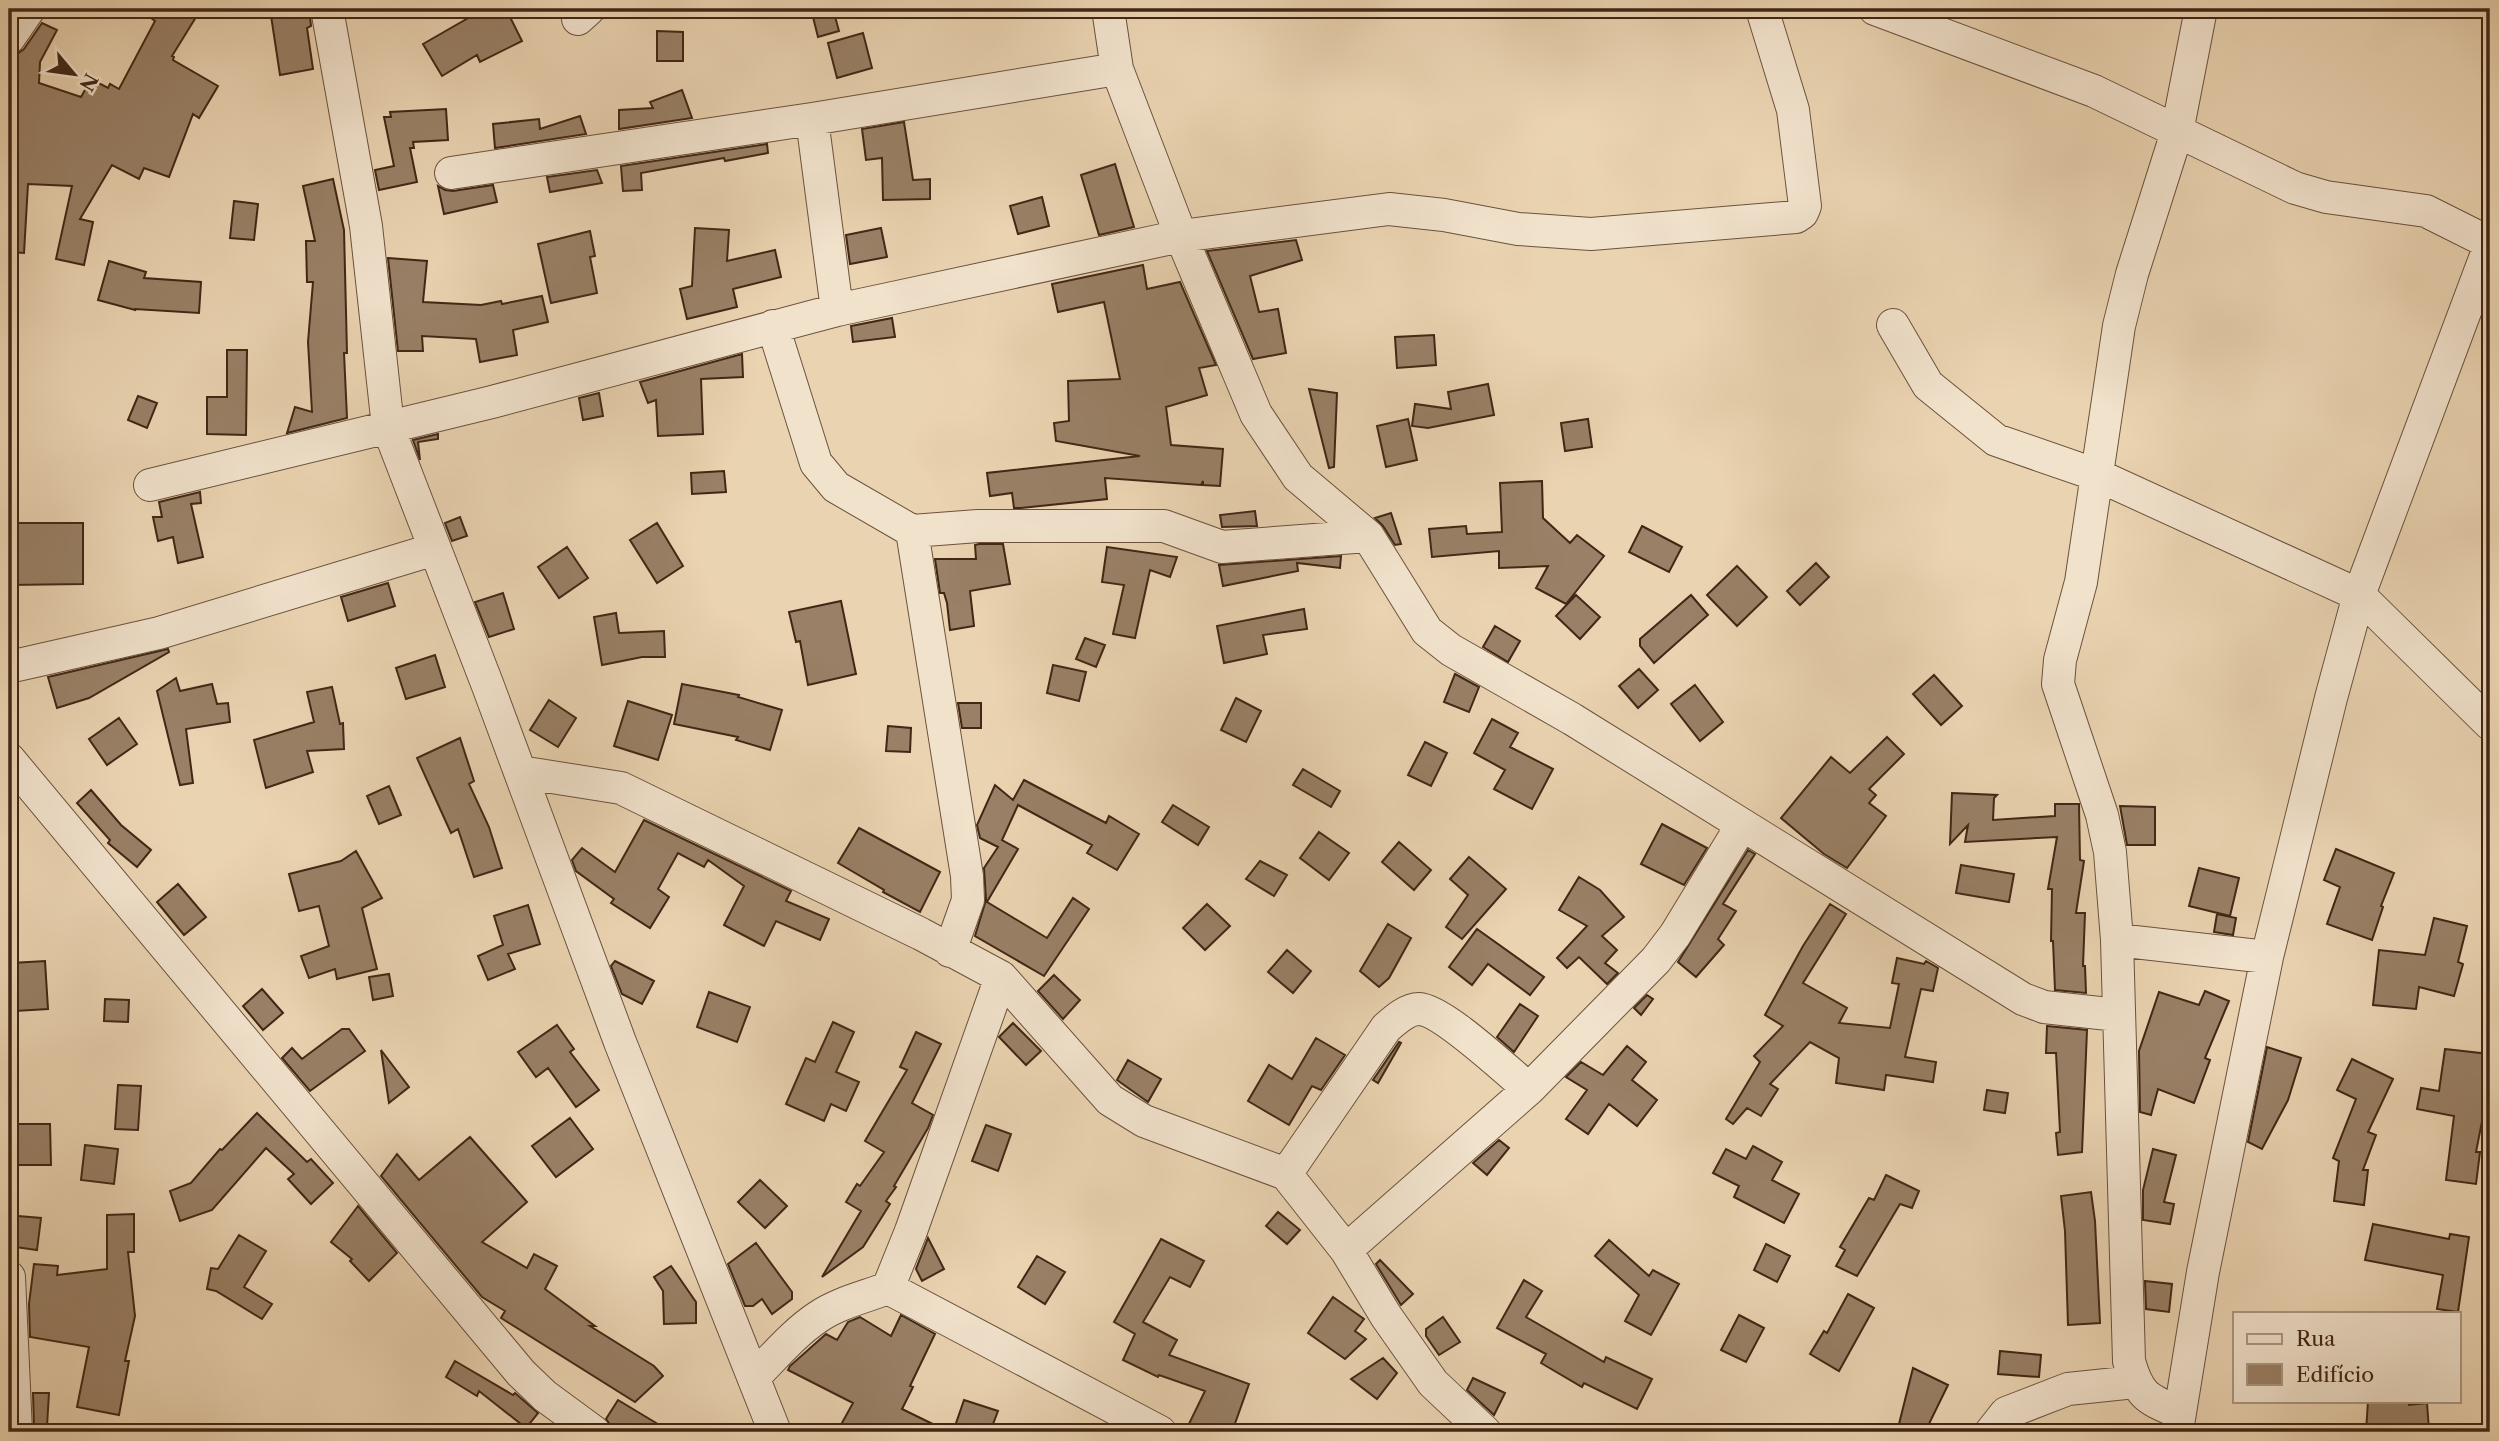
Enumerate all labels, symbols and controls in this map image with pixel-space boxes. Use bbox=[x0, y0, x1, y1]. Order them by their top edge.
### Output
north arrow bbox=[38, 38, 108, 108]
text: N bbox=[74, 69, 102, 95]
legend bbox=[2233, 1312, 2460, 1402]
text: Rua bbox=[2296, 1326, 2336, 1351]
text: Edifício bbox=[2296, 1362, 2374, 1387]

